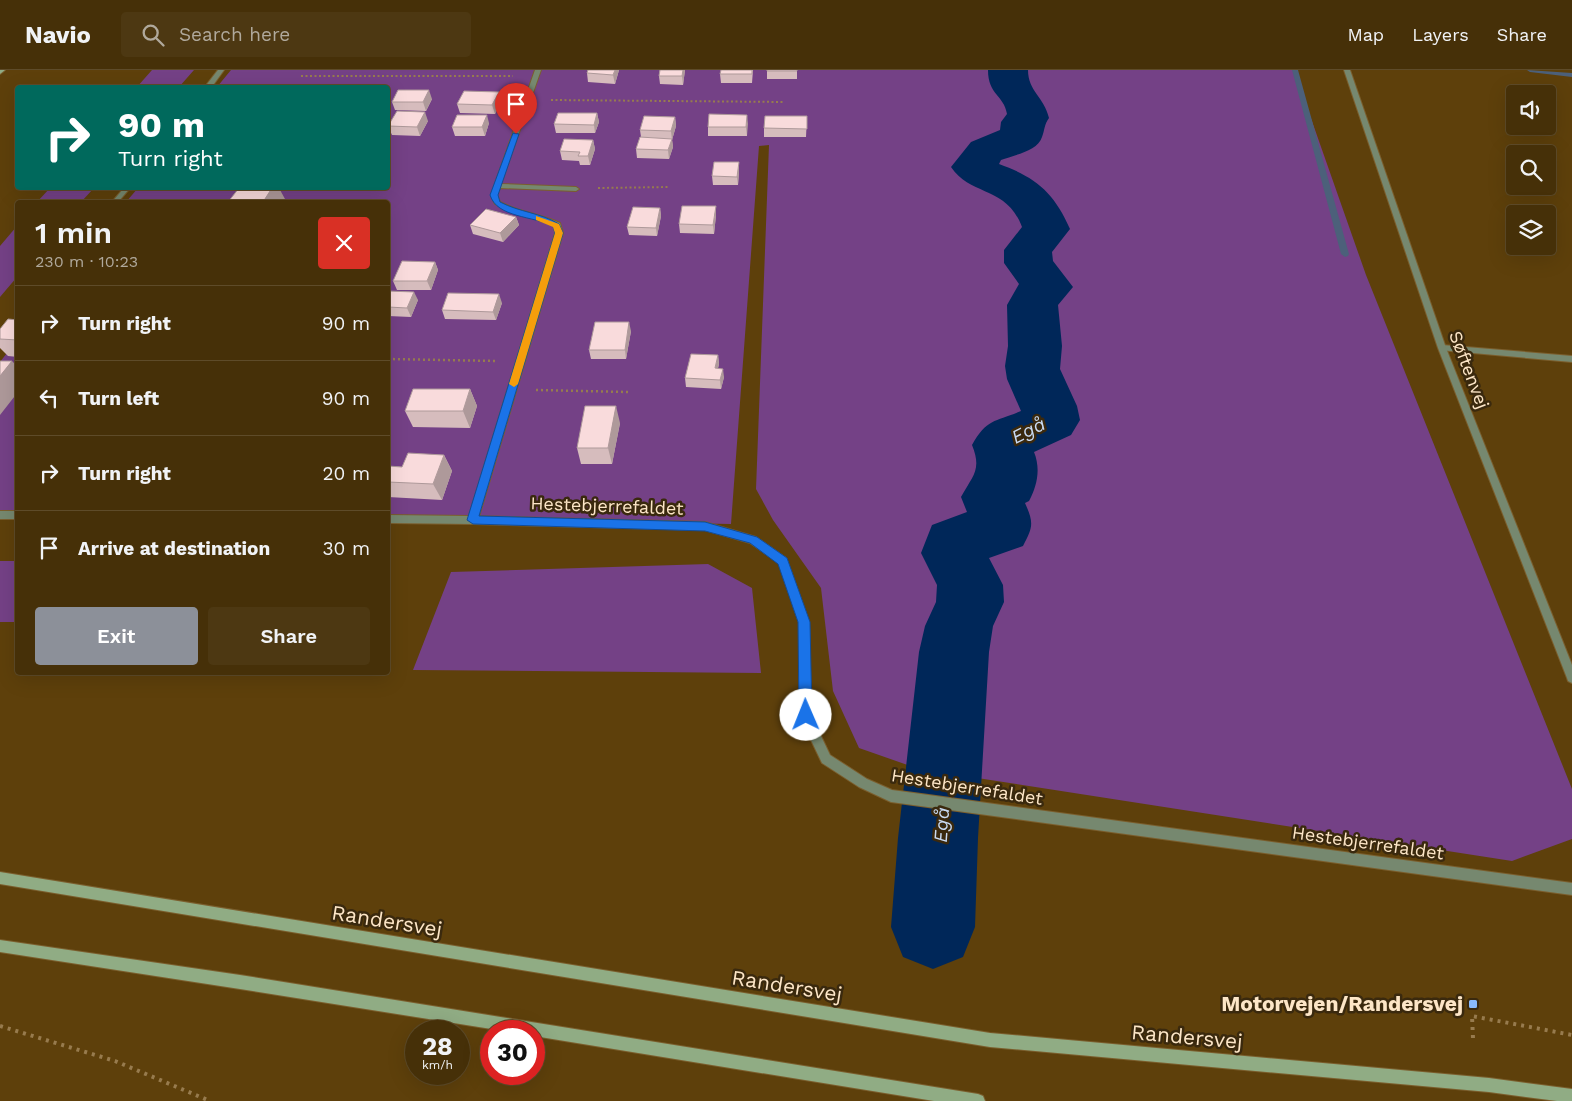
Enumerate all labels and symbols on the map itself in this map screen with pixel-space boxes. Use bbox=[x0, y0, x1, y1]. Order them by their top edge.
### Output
pin bbox=[495, 83, 537, 134]
street label: Søftenvej bbox=[1445, 328, 1494, 412]
water label: Egå bbox=[1007, 412, 1049, 449]
street label: Hestebjerrefaldet bbox=[530, 492, 684, 519]
position arrow bbox=[779, 688, 831, 740]
street label: Hestebjerrefaldet bbox=[890, 764, 1045, 809]
water label: Egå bbox=[929, 806, 954, 843]
street label: Hestebjerrefaldet bbox=[1291, 821, 1446, 864]
street label: Randersvej bbox=[330, 899, 444, 942]
street label: Randersvej bbox=[730, 964, 844, 1007]
place label: Motorvejen/Randersvej bbox=[1221, 991, 1463, 1016]
marker: Motorvejen/Randersvej bbox=[1467, 998, 1479, 1010]
street label: Randersvej bbox=[1130, 1019, 1244, 1054]
speed limit sign: 30 bbox=[480, 1020, 545, 1085]

